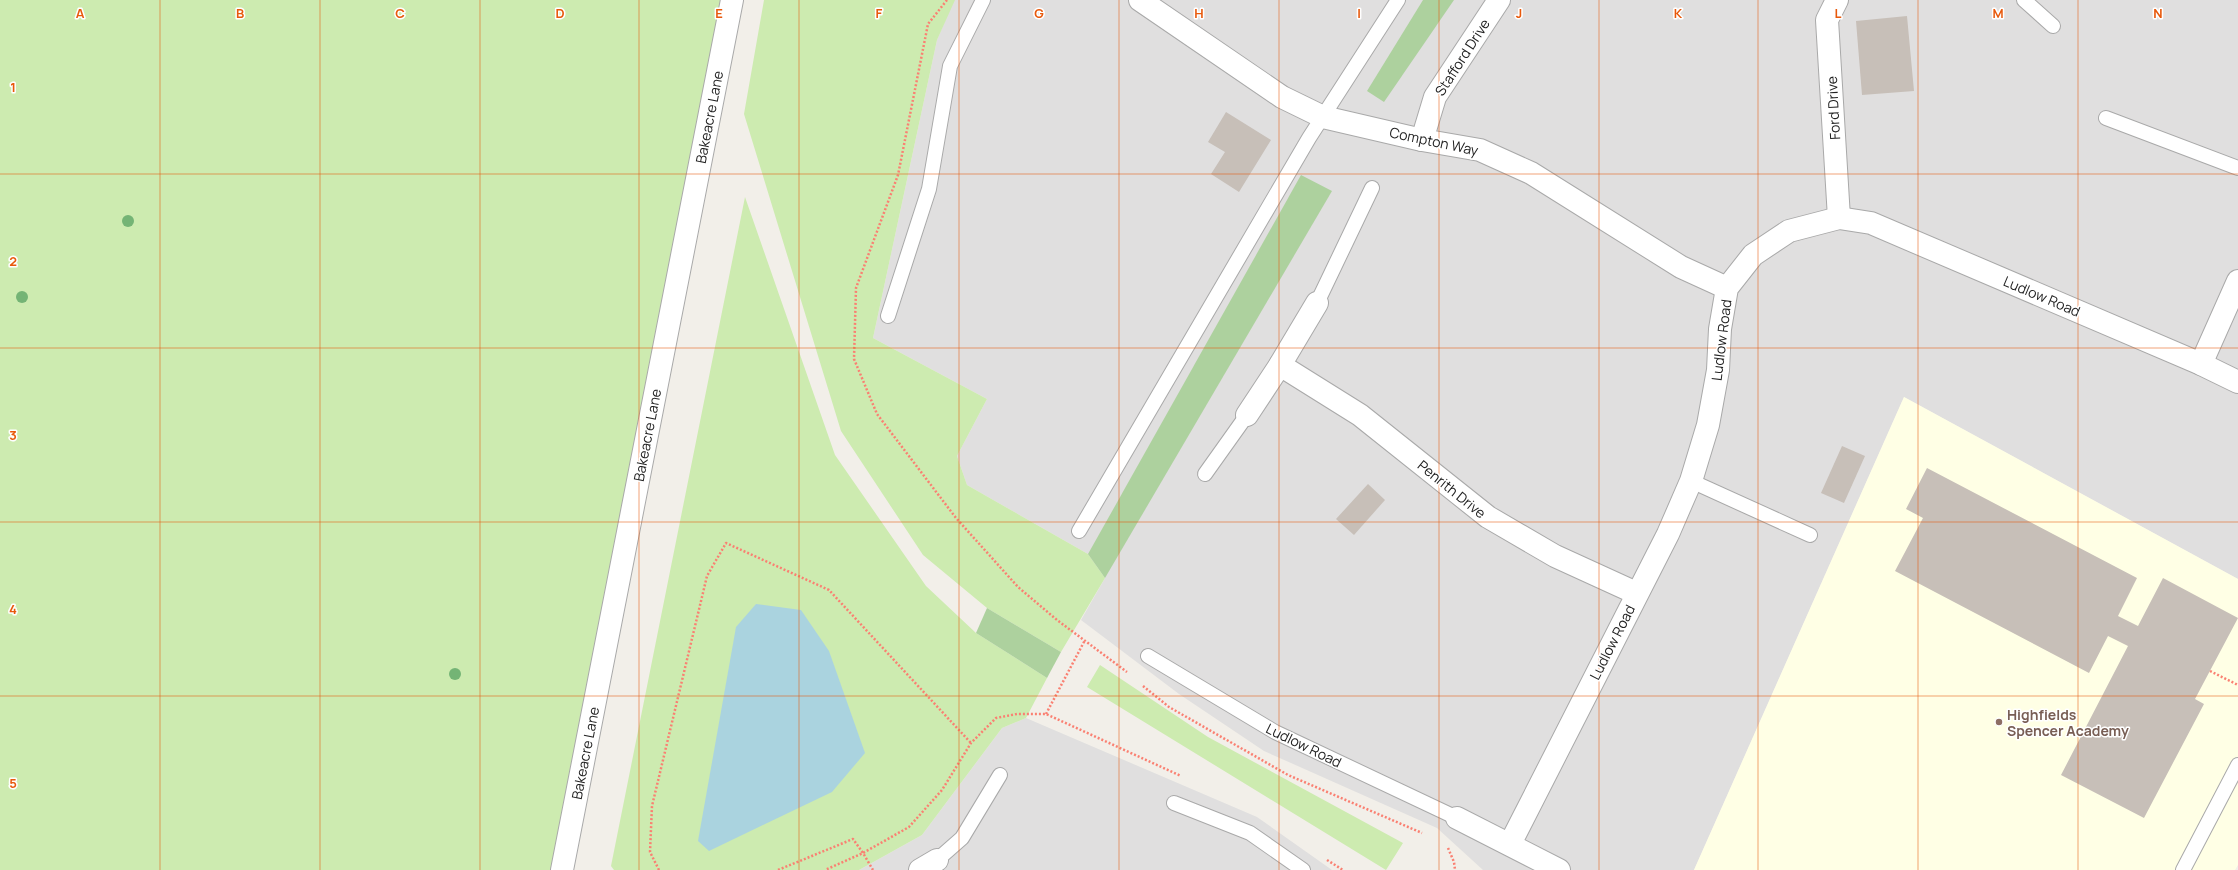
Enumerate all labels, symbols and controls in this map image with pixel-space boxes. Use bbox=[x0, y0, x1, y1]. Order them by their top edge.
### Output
text: A bbox=[76, 4, 85, 22]
text: B bbox=[236, 4, 244, 22]
text: C bbox=[395, 4, 405, 22]
text: D bbox=[555, 4, 565, 22]
text: E bbox=[715, 4, 723, 22]
text: F bbox=[876, 4, 883, 22]
text: G bbox=[1034, 4, 1044, 22]
text: H bbox=[1194, 4, 1204, 22]
text: I bbox=[1357, 4, 1361, 22]
text: J bbox=[1516, 4, 1522, 22]
text: K bbox=[1674, 4, 1683, 22]
text: L bbox=[1835, 4, 1842, 22]
text: M bbox=[1992, 4, 2004, 22]
text: N bbox=[2153, 4, 2163, 22]
street label: Stafford Drive bbox=[1430, 15, 1494, 99]
street label: Bakeacre Lane bbox=[691, 69, 727, 165]
street label: Ford Drive bbox=[1822, 76, 1844, 140]
text: 1 bbox=[10, 78, 16, 96]
street label: Compton Way bbox=[1388, 122, 1481, 160]
text: 2 bbox=[9, 252, 17, 270]
street label: Ludlow Road bbox=[2001, 271, 2083, 321]
street label: Ludlow Road bbox=[1707, 298, 1735, 382]
street label: Bakeacre Lane bbox=[629, 387, 665, 483]
text: 3 bbox=[9, 426, 17, 444]
street label: Penrith Drive bbox=[1414, 456, 1490, 522]
text: 4 bbox=[9, 600, 17, 618]
street label: Ludlow Road bbox=[1585, 601, 1639, 683]
street label: Bakeacre Lane bbox=[567, 705, 603, 801]
place label: Highfields Spencer Academy bbox=[2007, 705, 2129, 740]
marker: Highfields Spencer Academy bbox=[1994, 717, 2004, 727]
street label: Ludlow Road bbox=[1263, 719, 1345, 771]
text: 5 bbox=[9, 774, 17, 792]

